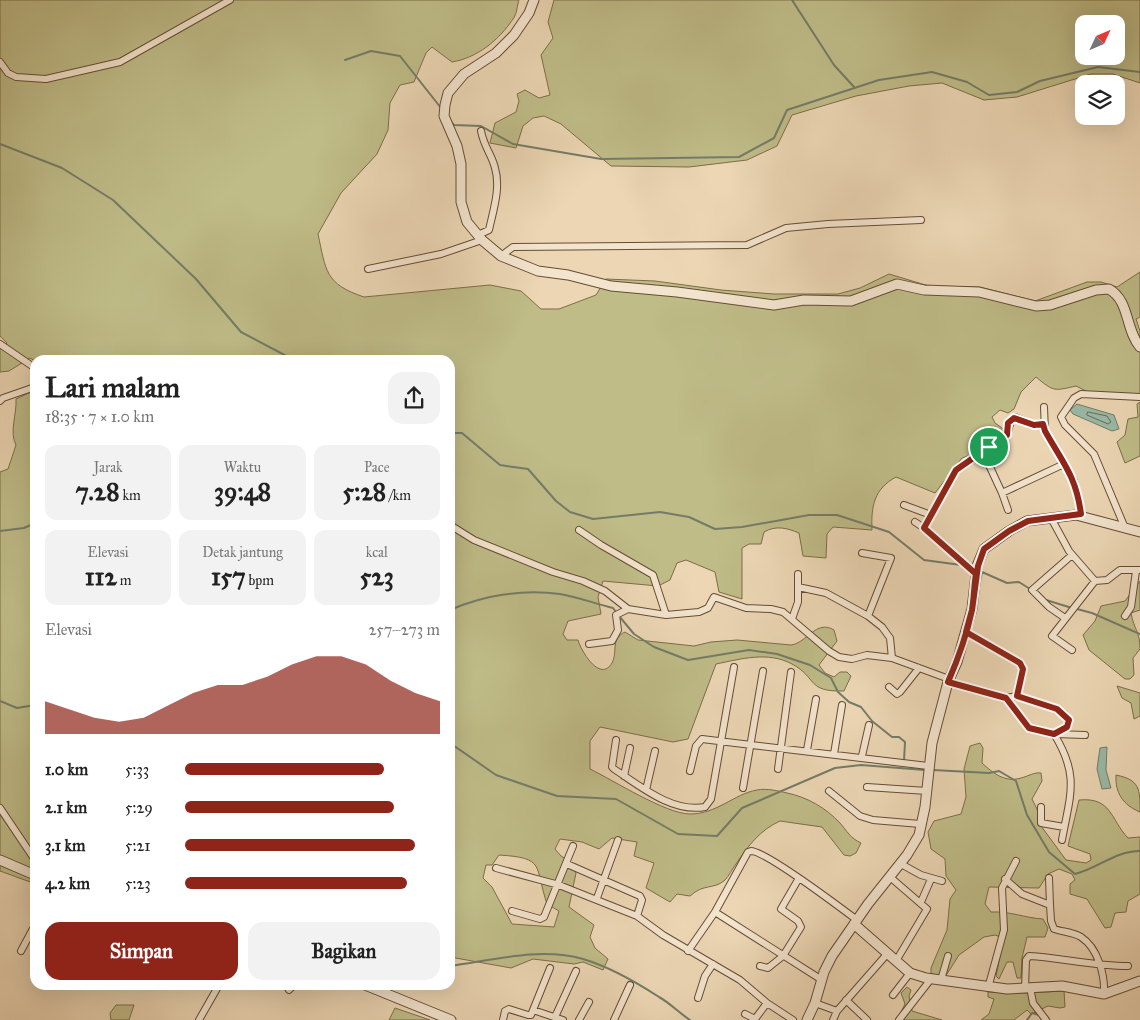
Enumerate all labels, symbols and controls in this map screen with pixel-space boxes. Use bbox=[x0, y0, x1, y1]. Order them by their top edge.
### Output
north arrow bbox=[1075, 15, 1125, 65]
map controls bbox=[1075, 15, 1125, 125]
button: layers bbox=[1075, 75, 1125, 125]
text: Lari malam bbox=[45, 370, 180, 405]
button: share bbox=[388, 372, 440, 424]
text: 18:35 · 7 × 1.0 km bbox=[45, 407, 154, 426]
pin bbox=[968, 426, 1010, 468]
icon: arrive bbox=[975, 433, 1003, 461]
text: Jarak bbox=[94, 459, 123, 476]
text: Waktu bbox=[224, 459, 261, 476]
text: Pace bbox=[364, 459, 390, 476]
text: 7.28 bbox=[76, 476, 119, 507]
text: 39:48 bbox=[214, 476, 271, 507]
text: 5:28 bbox=[343, 476, 386, 507]
text: km bbox=[119, 487, 141, 504]
text: /km bbox=[386, 487, 411, 504]
text: Elevasi bbox=[88, 544, 129, 561]
text: Detak jantung bbox=[202, 544, 283, 561]
text: kcal bbox=[366, 544, 388, 561]
text: 112 bbox=[85, 561, 117, 592]
text: 157 bbox=[211, 561, 246, 592]
text: 523 bbox=[360, 561, 394, 592]
text: m bbox=[117, 572, 132, 589]
text: bpm bbox=[246, 572, 274, 589]
text: Elevasi bbox=[45, 620, 92, 639]
text: 257–273 m bbox=[369, 620, 440, 639]
text: 1.0 km bbox=[45, 760, 88, 779]
text: 5:33 bbox=[125, 760, 149, 779]
text: 2.1 km bbox=[45, 798, 87, 817]
text: 5:29 bbox=[125, 798, 153, 817]
text: 3.1 km bbox=[45, 836, 85, 855]
text: 5:21 bbox=[125, 836, 151, 855]
text: 4.2 km bbox=[45, 874, 90, 893]
text: 5:23 bbox=[125, 874, 151, 893]
button: Simpan bbox=[45, 922, 238, 980]
button: Bagikan bbox=[248, 922, 440, 980]

